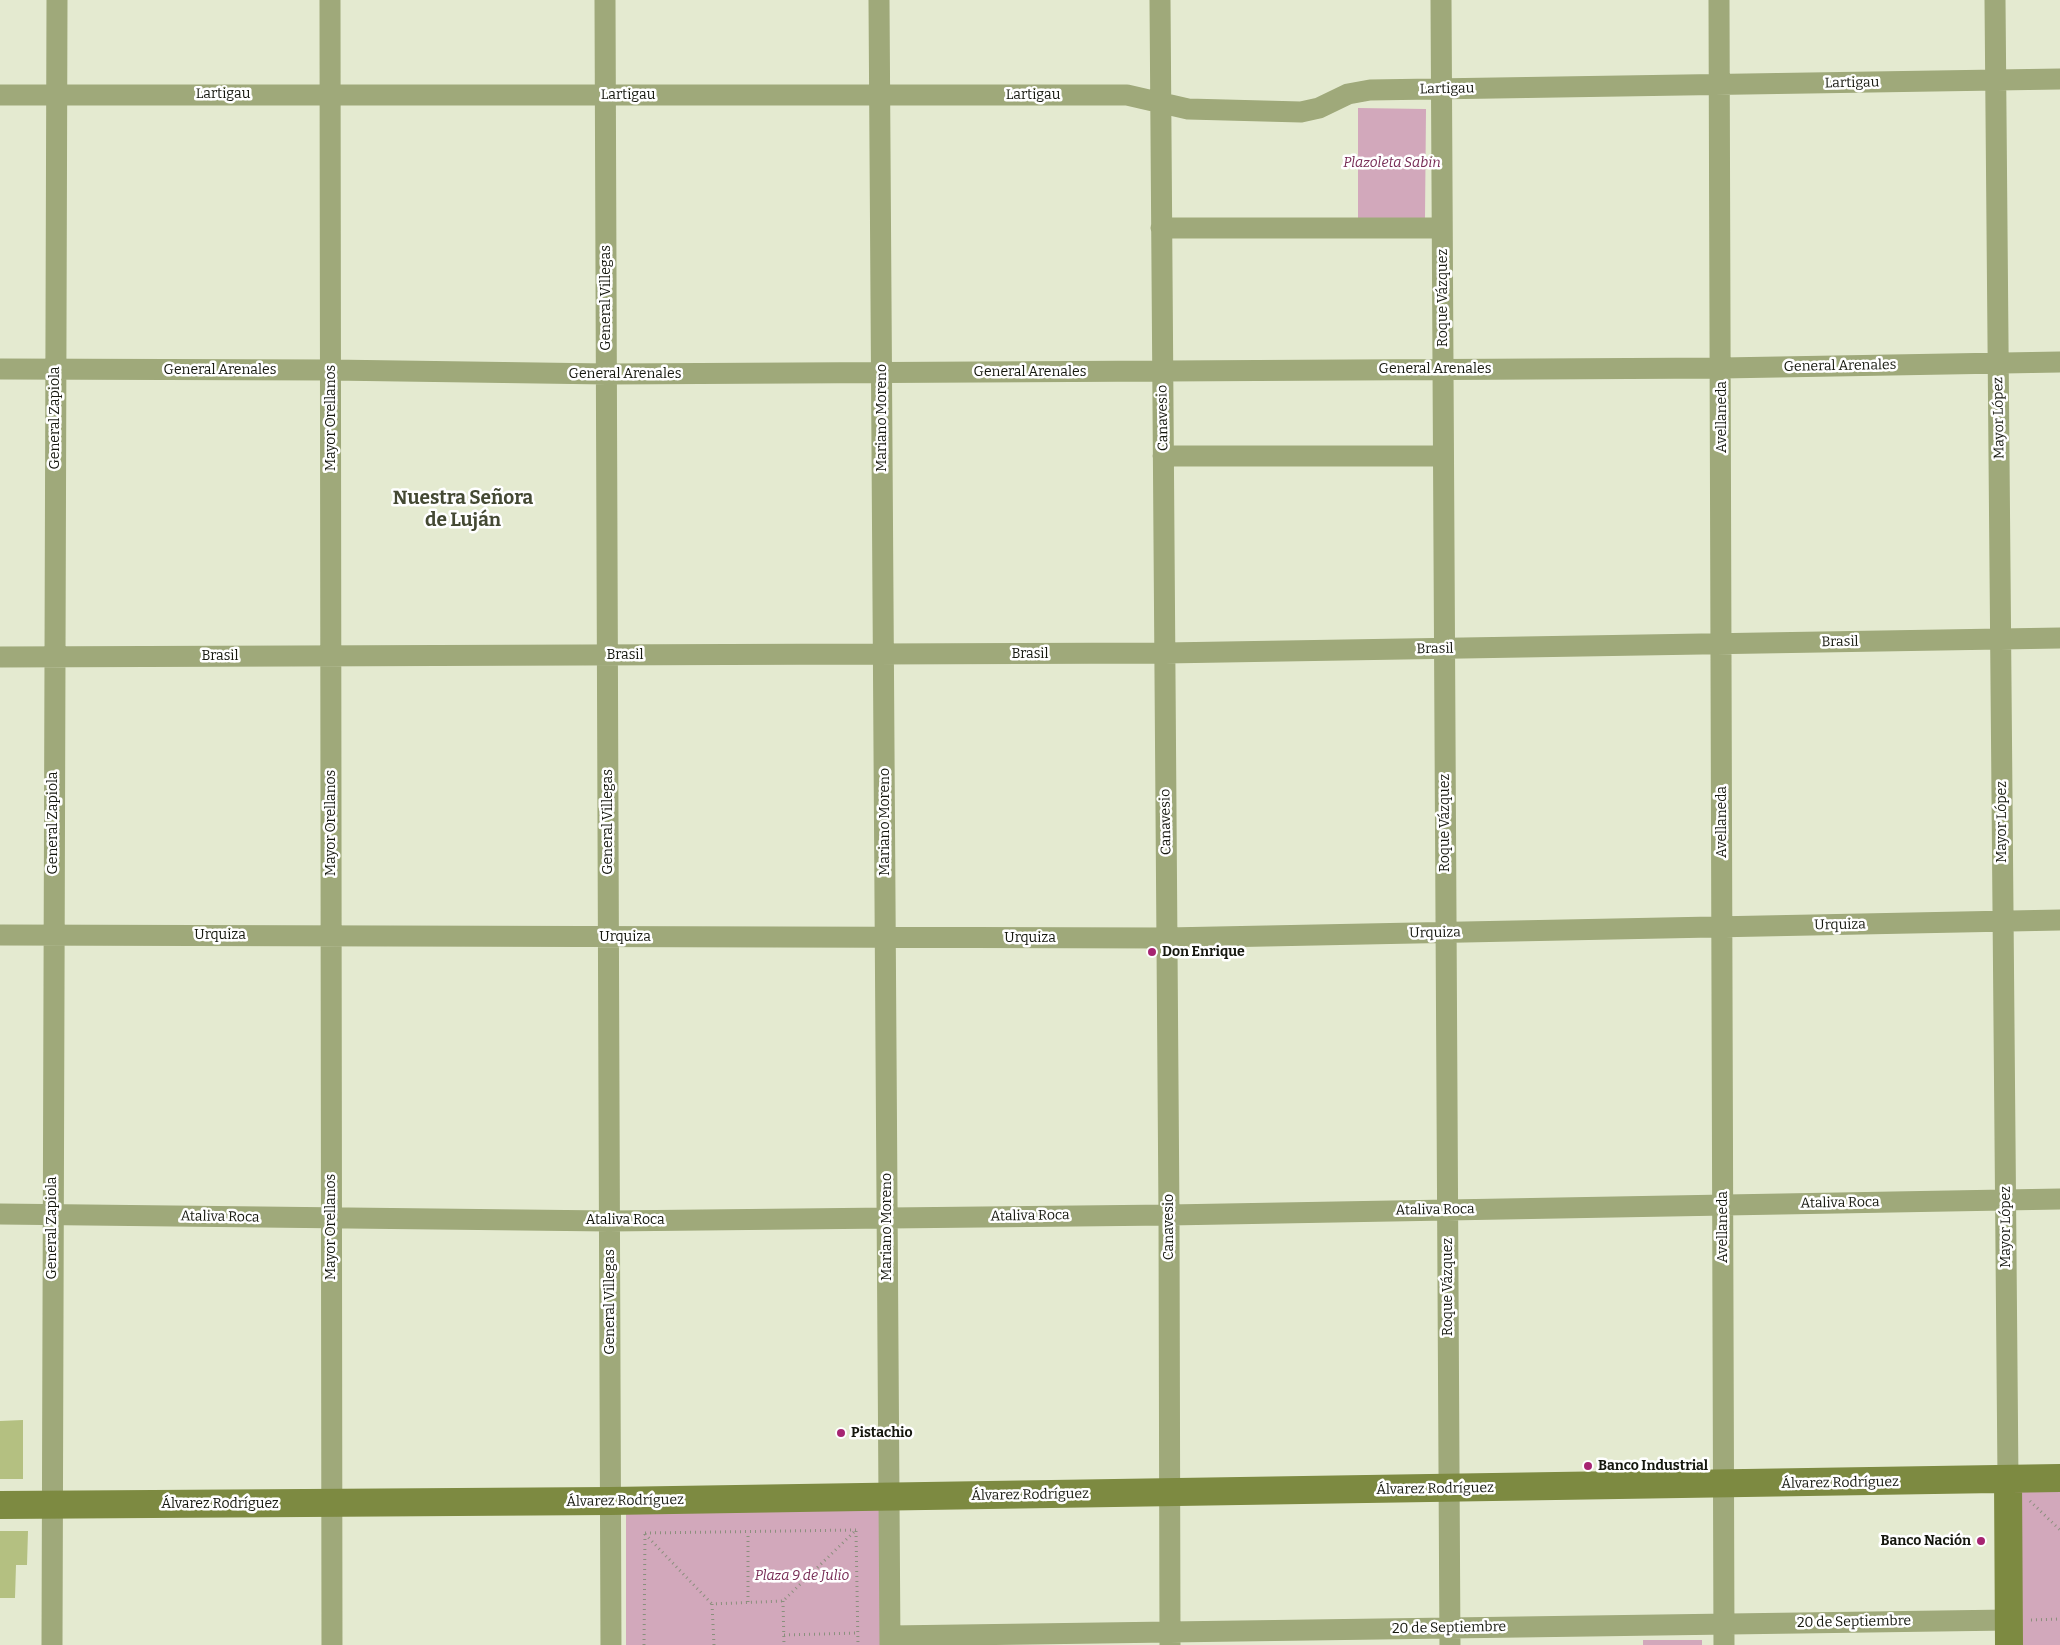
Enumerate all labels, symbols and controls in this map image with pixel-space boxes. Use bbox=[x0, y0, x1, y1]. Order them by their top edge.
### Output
street label: Lartigau bbox=[1825, 74, 1879, 92]
street label: Lartigau bbox=[1420, 80, 1474, 98]
street label: Lartigau bbox=[196, 86, 250, 102]
street label: Lartigau bbox=[601, 87, 655, 103]
street label: Lartigau bbox=[1006, 87, 1060, 103]
park label: Plazoleta Sabin bbox=[1343, 155, 1441, 171]
street label: General Villegas bbox=[598, 245, 614, 351]
street label: Roque Vázquez bbox=[1435, 249, 1451, 347]
street label: General Arenales bbox=[1783, 357, 1897, 375]
street label: General Arenales bbox=[1379, 361, 1491, 377]
street label: General Arenales bbox=[164, 362, 276, 378]
street label: Mariano Moreno bbox=[874, 364, 890, 472]
street label: General Arenales bbox=[974, 364, 1086, 380]
street label: Mayor Orellanos bbox=[323, 365, 339, 471]
street label: General Zapiola bbox=[47, 366, 63, 470]
street label: General Arenales bbox=[569, 366, 681, 382]
street label: Mayor López bbox=[1990, 377, 2008, 459]
street label: Avellaneda bbox=[1714, 381, 1730, 453]
street label: Canavesio bbox=[1154, 385, 1172, 451]
district label: Nuestra Señora de Luján bbox=[393, 488, 533, 532]
street label: Brasil bbox=[1821, 633, 1859, 651]
street label: Brasil bbox=[1416, 640, 1454, 658]
street label: Brasil bbox=[1011, 646, 1049, 662]
street label: Brasil bbox=[606, 647, 644, 663]
street label: Brasil bbox=[201, 648, 239, 664]
street label: Mariano Moreno bbox=[877, 768, 893, 876]
street label: General Villegas bbox=[600, 769, 616, 875]
street label: Mayor Orellanos bbox=[323, 770, 339, 876]
street label: General Zapiola bbox=[45, 771, 61, 875]
street label: Roque Vázquez bbox=[1437, 774, 1453, 872]
street label: Mayor López bbox=[1994, 781, 2010, 863]
street label: Avellaneda bbox=[1714, 786, 1730, 858]
street label: Canavesio bbox=[1157, 789, 1175, 855]
street label: Urquiza bbox=[1814, 916, 1866, 934]
street label: Urquiza bbox=[1409, 924, 1461, 942]
street label: Urquiza bbox=[194, 927, 246, 943]
street label: Urquiza bbox=[599, 929, 651, 945]
street label: Urquiza bbox=[1004, 930, 1056, 946]
place label: Don Enrique bbox=[1162, 944, 1245, 960]
marker: Don Enrique bbox=[1146, 946, 1158, 958]
street label: Mariano Moreno bbox=[879, 1173, 895, 1281]
street label: Mayor Orellanos bbox=[323, 1174, 339, 1280]
street label: General Zapiola bbox=[44, 1176, 60, 1280]
street label: Mayor López bbox=[1998, 1186, 2014, 1268]
street label: Avellaneda bbox=[1715, 1191, 1731, 1263]
street label: Canavesio bbox=[1161, 1194, 1177, 1260]
street label: Ataliva Roca bbox=[1800, 1194, 1880, 1212]
street label: Ataliva Roca bbox=[1395, 1201, 1475, 1219]
street label: Ataliva Roca bbox=[990, 1207, 1070, 1225]
street label: Ataliva Roca bbox=[180, 1208, 260, 1226]
street label: Ataliva Roca bbox=[585, 1212, 665, 1228]
street label: Roque Vázquez bbox=[1440, 1238, 1456, 1336]
street label: General Villegas bbox=[602, 1249, 618, 1355]
place label: Pistachio bbox=[851, 1425, 913, 1441]
marker: Pistachio bbox=[835, 1427, 847, 1439]
place label: Banco Industrial bbox=[1598, 1458, 1708, 1474]
marker: Banco Industrial bbox=[1582, 1460, 1594, 1472]
street label: Álvarez Rodríguez bbox=[1781, 1474, 1899, 1492]
street label: Álvarez Rodríguez bbox=[1376, 1480, 1494, 1498]
street label: Álvarez Rodríguez bbox=[971, 1486, 1089, 1504]
street label: Álvarez Rodríguez bbox=[566, 1492, 684, 1510]
street label: Álvarez Rodríguez bbox=[161, 1496, 279, 1512]
place label: Banco Nación bbox=[1881, 1533, 1971, 1549]
marker: Banco Nación bbox=[1975, 1535, 1987, 1547]
park label: Plaza 9 de Julio bbox=[755, 1568, 849, 1584]
street label: 20 de Septiembre bbox=[1797, 1613, 1911, 1631]
street label: 20 de Septiembre bbox=[1392, 1619, 1506, 1637]

